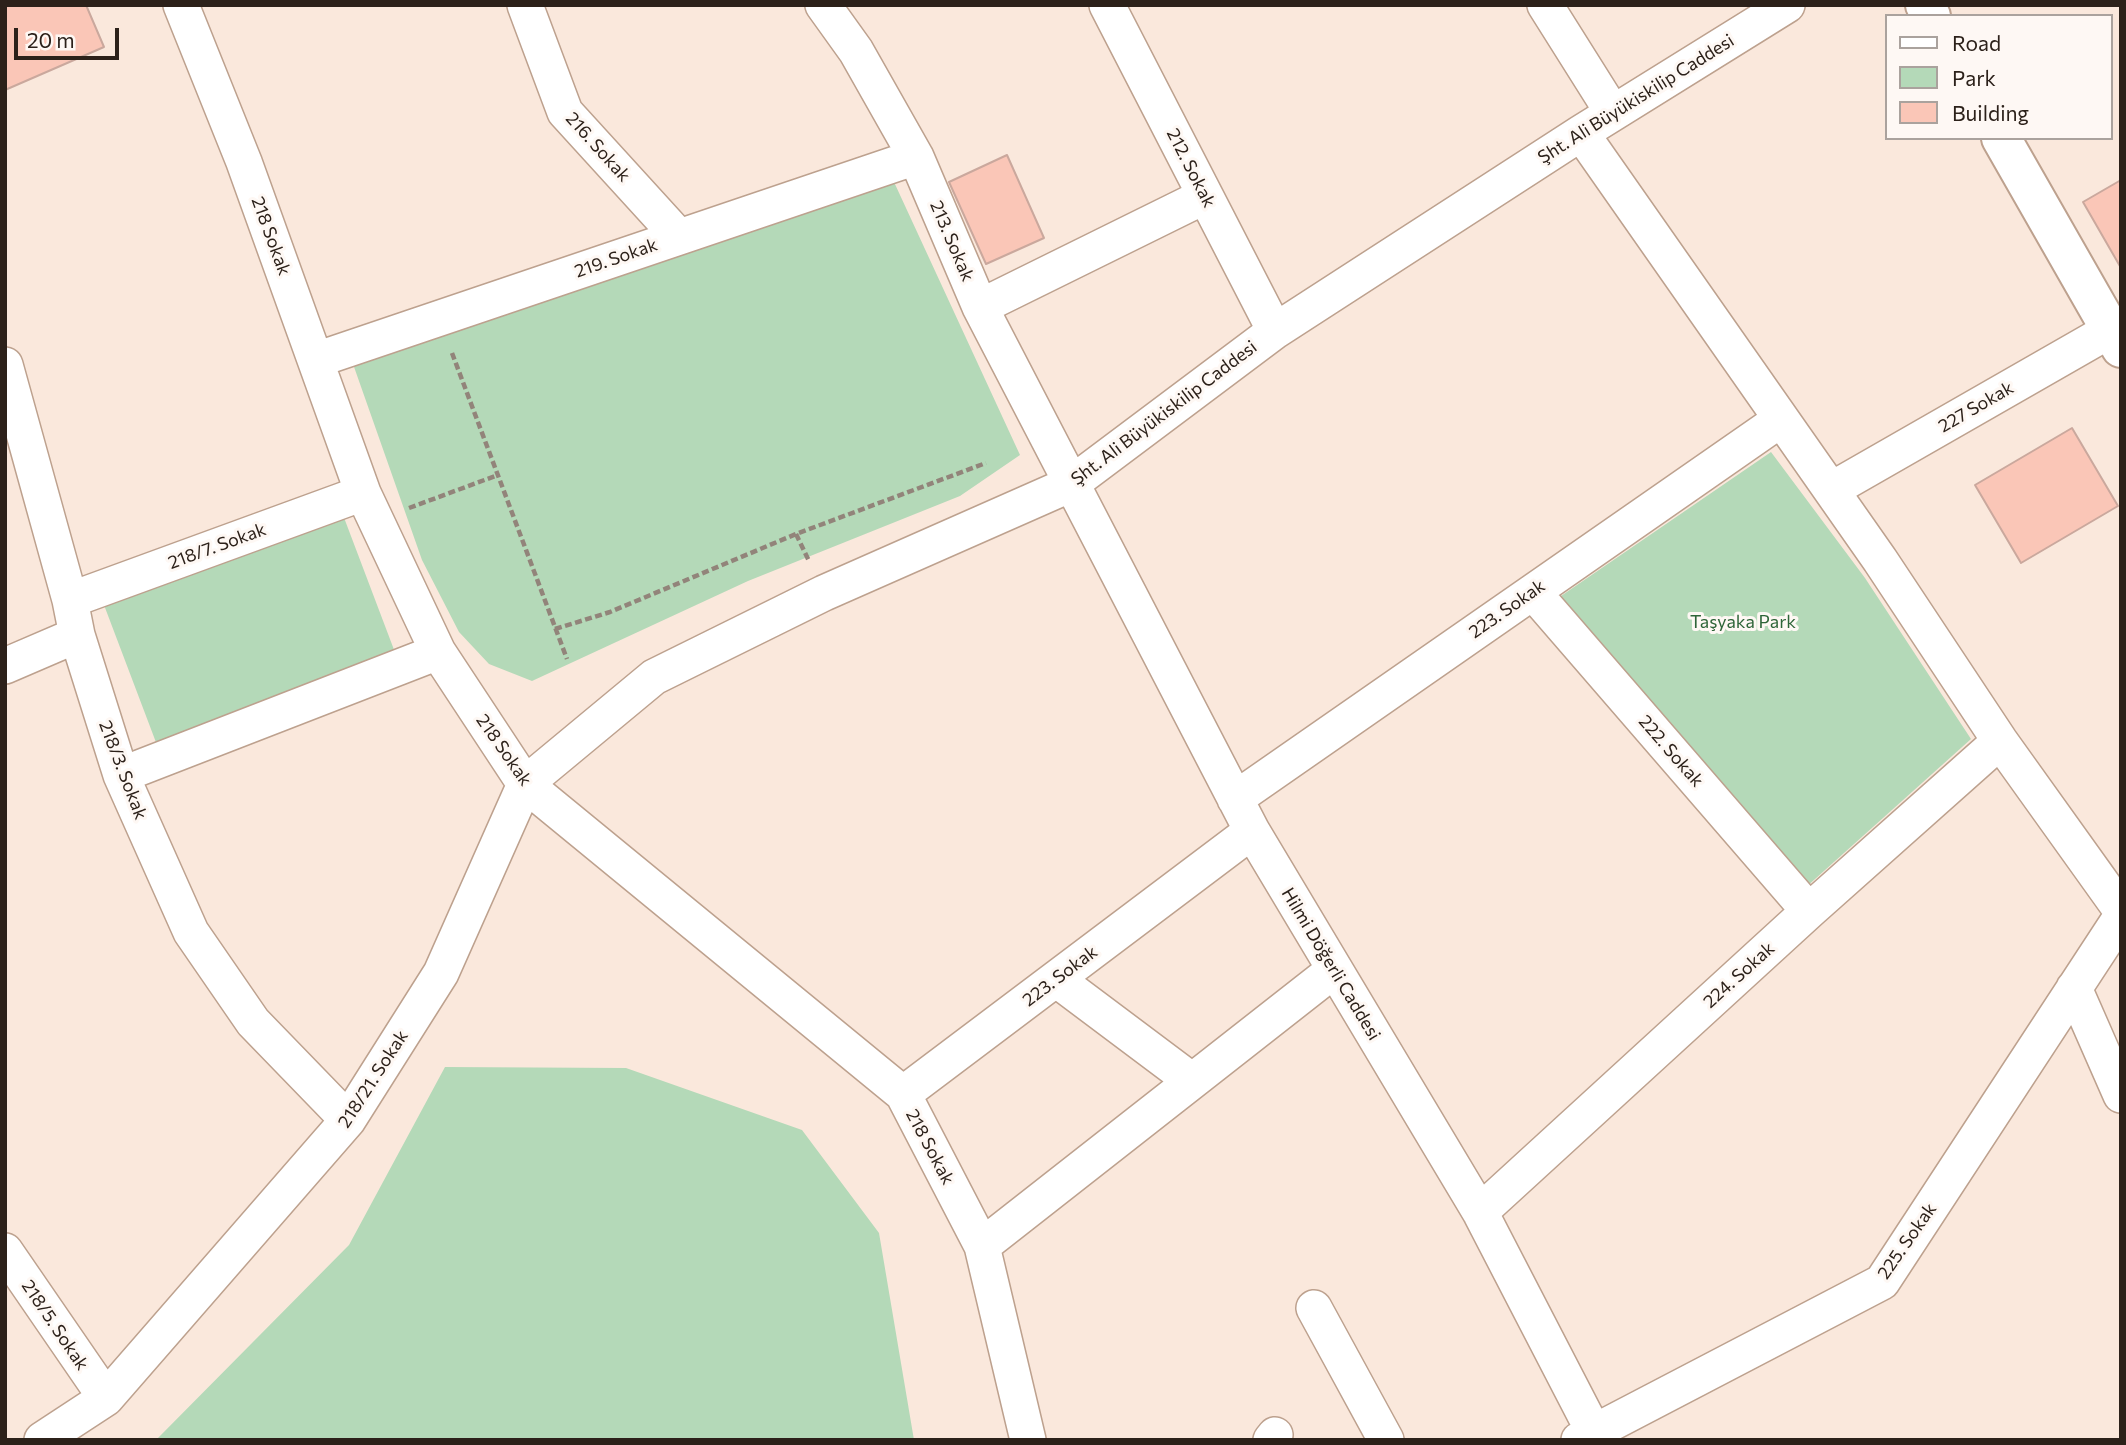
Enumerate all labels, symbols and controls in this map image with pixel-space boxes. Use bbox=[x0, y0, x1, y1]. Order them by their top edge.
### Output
scale bar bbox=[18, 14, 122, 58]
legend bbox=[1884, 14, 2112, 140]
text: 20 m bbox=[27, 27, 75, 52]
street label: Şht. Ali Büyükiskilip Caddesi bbox=[1534, 30, 1738, 168]
text: Road bbox=[1952, 30, 2001, 55]
text: Park bbox=[1952, 65, 1996, 90]
text: Building bbox=[1952, 100, 2029, 125]
street label: 216. Sokak bbox=[561, 108, 635, 186]
street label: 212. Sokak bbox=[1162, 125, 1220, 211]
street label: 218 Sokak bbox=[247, 194, 295, 278]
street label: 213. Sokak bbox=[925, 197, 979, 285]
street label: 219. Sokak bbox=[572, 234, 660, 282]
street label: Şht. Ali Büyükiskilip Caddesi bbox=[1067, 336, 1261, 490]
street label: 227 Sokak bbox=[1935, 377, 2017, 437]
street label: 218/7. Sokak bbox=[165, 518, 269, 574]
street label: 223. Sokak bbox=[1465, 575, 1549, 643]
park label: Taşyaka Park bbox=[1690, 611, 1796, 633]
street label: 218 Sokak bbox=[472, 710, 536, 790]
street label: 222. Sokak bbox=[1634, 711, 1708, 791]
street label: 218/3. Sokak bbox=[94, 718, 152, 822]
street label: Hilmi Döğerli Caddesi bbox=[1277, 884, 1385, 1044]
street label: 224. Sokak bbox=[1699, 937, 1779, 1013]
street label: 223. Sokak bbox=[1018, 941, 1102, 1011]
street label: 218/21. Sokak bbox=[333, 1026, 413, 1132]
street label: 218 Sokak bbox=[901, 1106, 959, 1188]
street label: 225. Sokak bbox=[1873, 1199, 1941, 1283]
street label: 218/5. Sokak bbox=[17, 1276, 93, 1374]

